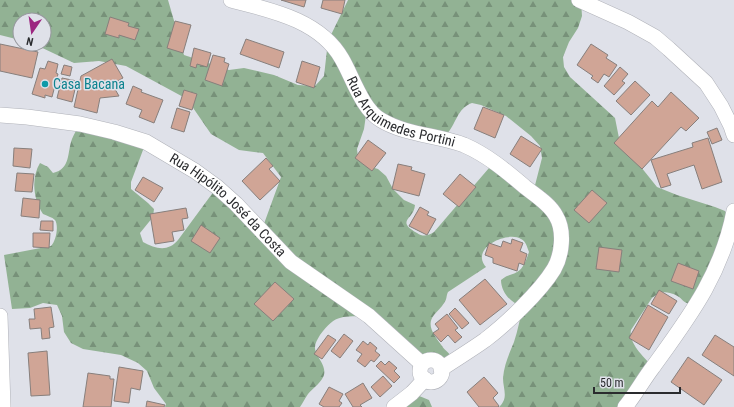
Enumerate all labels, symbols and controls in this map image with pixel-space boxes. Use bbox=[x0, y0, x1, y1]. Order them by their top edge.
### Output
north arrow bbox=[12, 12, 52, 52]
text: N bbox=[25, 34, 35, 48]
street label: Rua Arquimedes Portini bbox=[344, 74, 457, 150]
place label: Casa Bacana bbox=[53, 76, 125, 92]
marker: Casa Bacana bbox=[40, 79, 50, 89]
street label: Rua Hipólito José da Costa bbox=[167, 150, 289, 260]
scale bar bbox=[594, 369, 680, 395]
text: 50 m bbox=[600, 376, 624, 390]

